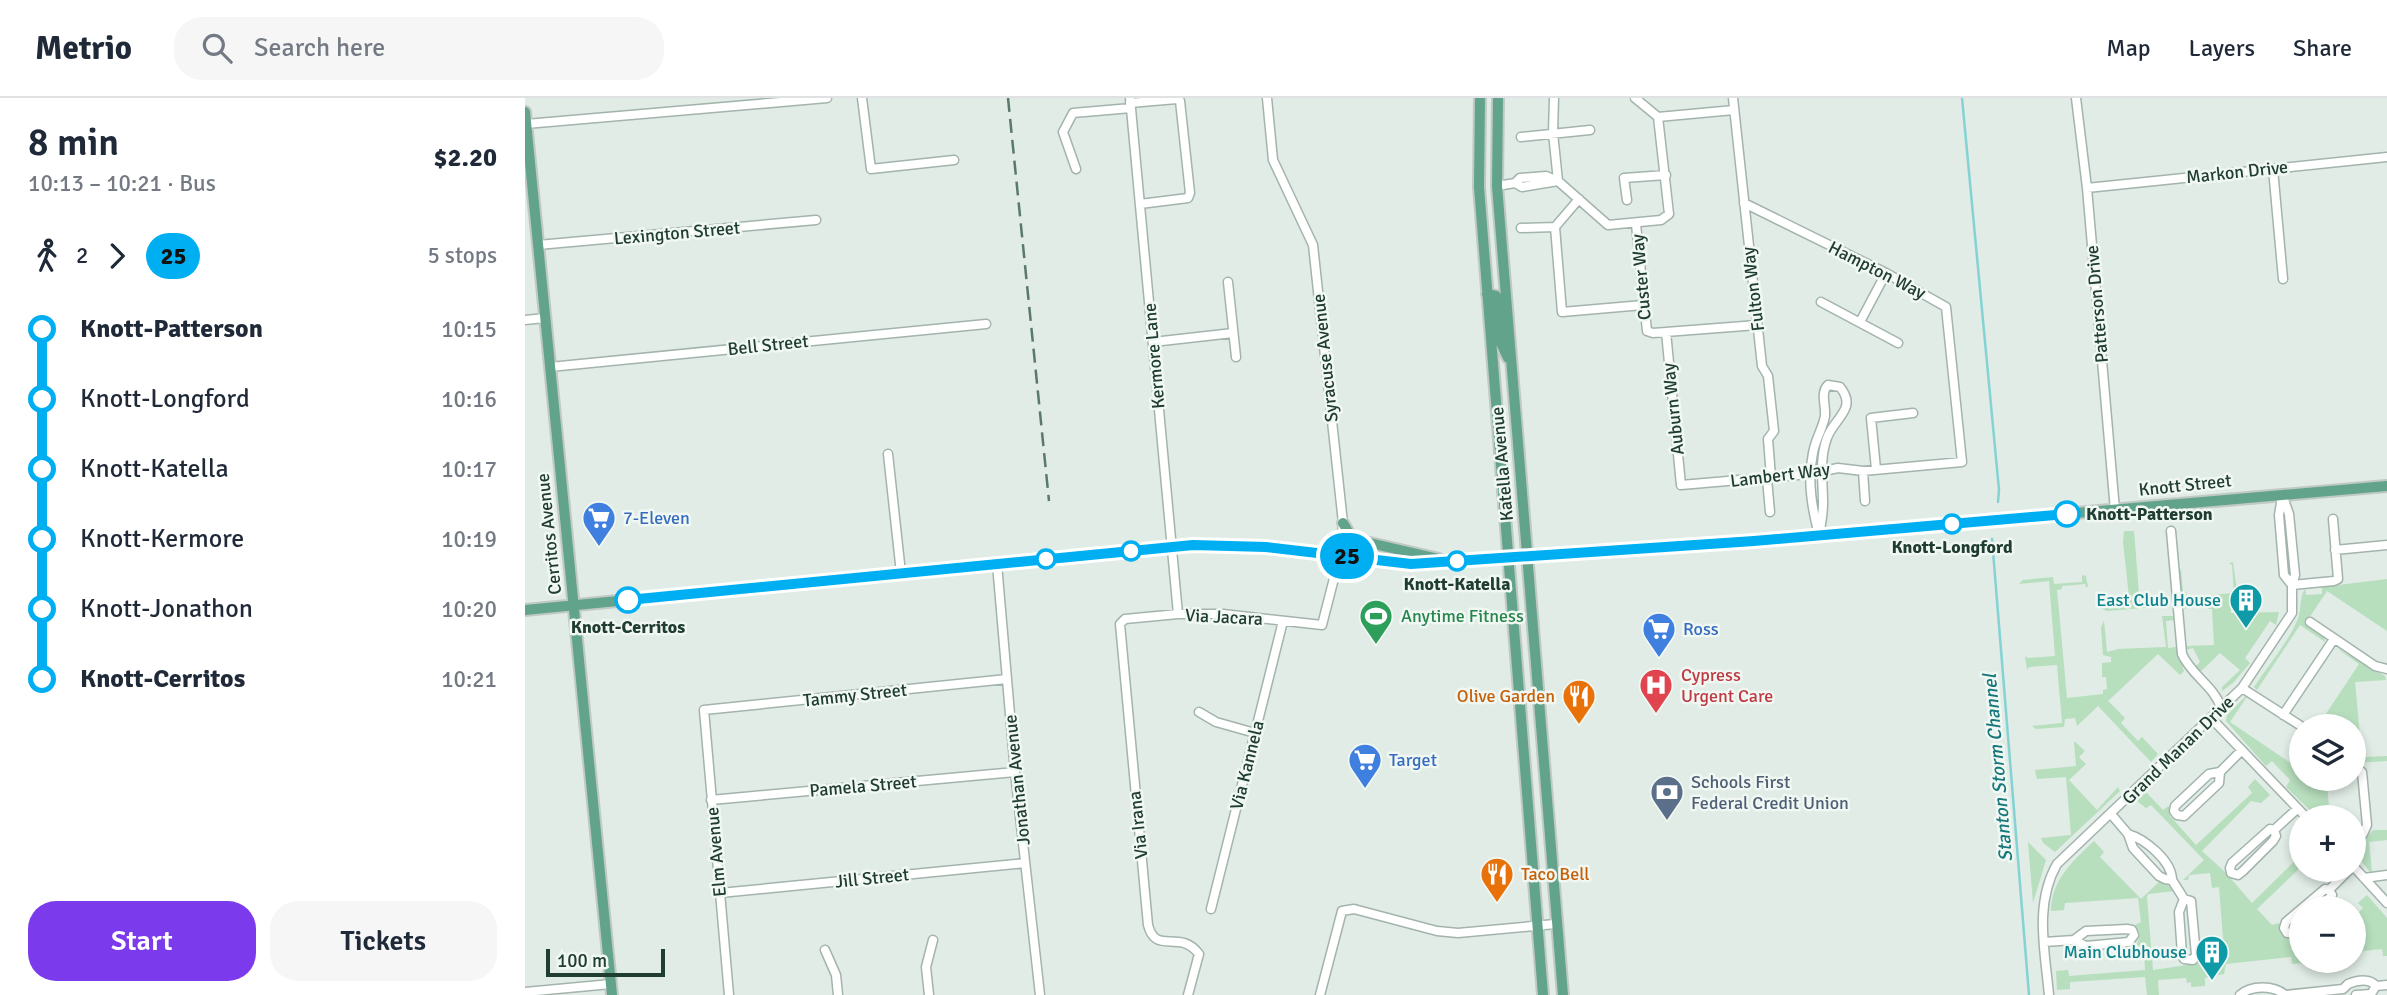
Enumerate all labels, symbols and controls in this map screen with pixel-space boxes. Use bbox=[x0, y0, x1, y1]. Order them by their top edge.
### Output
search box bbox=[174, 17, 664, 80]
text: Metrio bbox=[35, 28, 132, 69]
icon: search bbox=[198, 29, 236, 67]
text: Search here bbox=[254, 32, 385, 64]
text: Map bbox=[2106, 33, 2151, 63]
text: Layers bbox=[2189, 33, 2255, 63]
text: Share bbox=[2293, 33, 2352, 63]
text: 8 min bbox=[28, 119, 119, 166]
text: $2.20 bbox=[433, 142, 497, 174]
street label: Markon Drive bbox=[2185, 156, 2289, 188]
text: 10:13 – 10:21 · Bus bbox=[28, 169, 216, 198]
street label: Lexington Street bbox=[613, 217, 741, 249]
street label: Custer Way bbox=[1626, 233, 1656, 321]
street label: Hampton Way bbox=[1825, 236, 1930, 304]
icon: walk bbox=[28, 237, 66, 275]
icon: forward bbox=[98, 237, 136, 275]
text: 2 bbox=[76, 241, 88, 270]
text: 25 bbox=[160, 241, 186, 271]
text: 5 stops bbox=[427, 241, 497, 270]
street label: Patterson Drive bbox=[2081, 244, 2113, 364]
street label: Fulton Way bbox=[1737, 245, 1769, 333]
street label: Syracuse Avenue bbox=[1307, 293, 1343, 423]
street label: Kermore Lane bbox=[1138, 302, 1170, 410]
text: Knott-Patterson bbox=[80, 313, 263, 345]
text: 10:15 bbox=[441, 315, 497, 344]
street label: Bell Street bbox=[727, 330, 809, 360]
street label: Auburn Way bbox=[1657, 361, 1689, 456]
text: Knott-Longford bbox=[80, 383, 250, 415]
text: 10:16 bbox=[441, 385, 497, 414]
street label: Katella Avenue bbox=[1486, 406, 1518, 522]
text: Knott-Katella bbox=[80, 453, 229, 485]
text: 10:17 bbox=[441, 455, 497, 484]
street label: Lambert Way bbox=[1729, 458, 1832, 492]
street label: Knott Street bbox=[2138, 469, 2232, 501]
street label: Cerritos Avenue bbox=[532, 472, 566, 596]
supermarket icon: 7-Eleven bbox=[580, 499, 618, 548]
marker: Knott-Patterson bbox=[2054, 501, 2080, 527]
place label: Knott-Patterson bbox=[2086, 503, 2213, 525]
place label: 7-Eleven bbox=[623, 507, 690, 529]
marker: Knott-Longford bbox=[1942, 514, 1962, 534]
text: Knott-Kermore bbox=[80, 523, 244, 555]
text: 10:19 bbox=[441, 525, 497, 554]
line badge: 25 bbox=[1315, 533, 1379, 579]
place label: Knott-Longford bbox=[1891, 536, 2013, 558]
unlabelled marker bbox=[1121, 541, 1141, 561]
text: 25 bbox=[1334, 541, 1360, 571]
unlabelled marker bbox=[1036, 549, 1056, 569]
marker: Knott-Katella bbox=[1447, 551, 1467, 571]
place label: Knott-Katella bbox=[1404, 573, 1510, 595]
building icon: East Club House bbox=[2227, 581, 2265, 630]
marker: Knott-Cerritos bbox=[615, 587, 641, 613]
place label: East Club House bbox=[2096, 589, 2221, 611]
text: Knott-Jonathon bbox=[80, 593, 253, 625]
text: 10:20 bbox=[441, 595, 497, 624]
sports icon: Anytime Fitness bbox=[1357, 597, 1395, 646]
street label: Via Jacara bbox=[1184, 604, 1264, 630]
place label: Anytime Fitness bbox=[1401, 605, 1524, 627]
supermarket icon: Ross bbox=[1640, 610, 1678, 659]
place label: Knott-Cerritos bbox=[571, 616, 685, 638]
place label: Ross bbox=[1683, 618, 1719, 640]
text: Knott-Cerritos bbox=[80, 663, 245, 695]
place label: Cypress Urgent Care bbox=[1681, 664, 1773, 707]
text: 10:21 bbox=[441, 665, 497, 694]
hospital icon: Cypress Urgent Care bbox=[1637, 666, 1675, 715]
water label: Stanton Storm Channel bbox=[1978, 672, 2018, 863]
restaurant icon: Olive Garden bbox=[1560, 677, 1598, 726]
street label: Tammy Street bbox=[802, 679, 908, 711]
place label: Olive Garden bbox=[1457, 685, 1555, 707]
street label: Grand Manan Drive bbox=[2117, 691, 2239, 809]
street label: Jonathan Avenue bbox=[999, 713, 1035, 847]
map controls bbox=[2289, 714, 2366, 973]
button: layers bbox=[2289, 714, 2366, 791]
street label: Via Kannela bbox=[1225, 718, 1269, 812]
supermarket icon: Target bbox=[1346, 741, 1384, 790]
place label: Target bbox=[1389, 749, 1437, 771]
street label: Pamela Street bbox=[808, 770, 918, 802]
place label: Schools First Federal Credit Union bbox=[1691, 771, 1849, 814]
bank icon: Schools First Federal Credit Union bbox=[1648, 773, 1686, 822]
street label: Via Irana bbox=[1123, 790, 1153, 860]
button: + bbox=[2289, 805, 2366, 882]
street label: Elm Avenue bbox=[701, 806, 731, 898]
restaurant icon: Taco Bell bbox=[1478, 855, 1516, 904]
street label: Jill Street bbox=[834, 863, 910, 893]
place label: Taco Bell bbox=[1521, 863, 1590, 885]
button: − bbox=[2289, 896, 2366, 973]
button: Start bbox=[28, 901, 256, 981]
button: Tickets bbox=[270, 901, 497, 981]
building icon: Main Clubhouse bbox=[2193, 933, 2231, 982]
place label: Main Clubhouse bbox=[2063, 941, 2187, 963]
scale bar bbox=[546, 946, 665, 978]
text: 100 m bbox=[557, 949, 607, 973]

